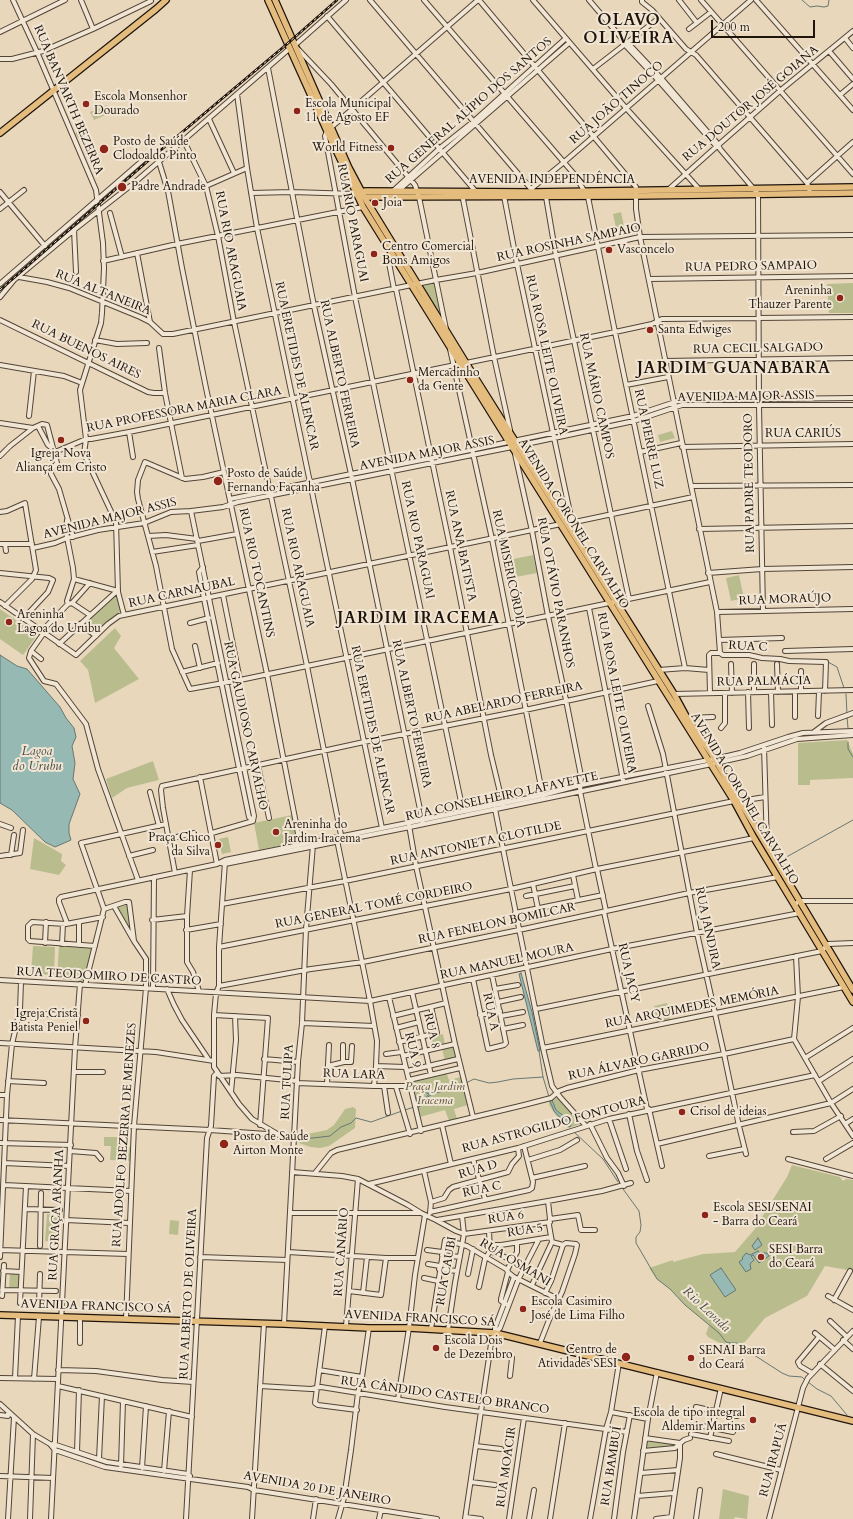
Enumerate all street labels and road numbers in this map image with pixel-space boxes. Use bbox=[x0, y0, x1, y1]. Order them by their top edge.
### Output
street label: RUA BANVARTH BEZERRA bbox=[30, 23, 106, 177]
street label: RUA GENERAL ALÍPIO DOS SANTOS bbox=[383, 35, 555, 187]
street label: RUA DOUTOR JOSÉ GOIANA bbox=[680, 43, 822, 165]
street label: RUA JOÃO TINOCO bbox=[567, 58, 667, 148]
street label: RUA RIO PARAGUAI bbox=[333, 163, 371, 283]
street label: AVENIDA INDEPENDÊNCIA bbox=[469, 173, 635, 187]
street label: RUA RIO ARAGUAIA bbox=[211, 190, 249, 312]
street label: RUA ROSINHA SAMPAIO bbox=[496, 221, 642, 265]
street label: RUA PEDRO SAMPAIO bbox=[685, 259, 817, 275]
street label: RUA ALTANEIRA bbox=[53, 267, 153, 319]
street label: RUA ROSA LEITE OLIVEIRA bbox=[522, 274, 570, 436]
street label: RUA ERETIDES DE ALENCAR bbox=[271, 280, 321, 452]
street label: RUA ALBERTO FERREIRA bbox=[316, 299, 362, 449]
street label: RUA BUENOS AIRES bbox=[29, 317, 143, 383]
street label: RUA MÁRIO CAMPOS bbox=[576, 332, 616, 460]
street label: RUA CECIL SALGADO bbox=[693, 341, 823, 357]
street label: RUA PROFESSORA MARIA CLARA bbox=[85, 384, 283, 436]
street label: RUA PIERRE LUZ bbox=[630, 388, 666, 490]
street label: AVENIDA MAJOR ASSIS bbox=[677, 389, 815, 405]
street label: RUA PADRE TEODORO bbox=[742, 413, 758, 553]
street label: RUA CARIÚS bbox=[765, 427, 841, 441]
street label: AVENIDA MAJOR ASSIS bbox=[358, 434, 496, 474]
street label: AVENIDA CORONEL CARVALHO bbox=[514, 436, 632, 612]
street label: RUA RIO PARAGUAI bbox=[397, 480, 437, 600]
street label: RUA ANA BATISTA bbox=[441, 489, 479, 603]
street label: AVENIDA MAJOR ASSIS bbox=[42, 495, 178, 543]
street label: RUA RIO TOCANTINS bbox=[235, 507, 277, 639]
street label: RUA RIO ARAGUAIA bbox=[277, 507, 317, 629]
street label: RUA MISERICÓRDIA bbox=[488, 509, 528, 629]
street label: RUA OTÁVIO PARANHOS bbox=[533, 516, 577, 670]
street label: RUA CARNAUBAL bbox=[127, 575, 237, 611]
street label: RUA MORAÚJO bbox=[738, 591, 832, 609]
street label: RUA ROSA LEITE OLIVEIRA bbox=[593, 611, 639, 775]
street label: RUA ALBERTO FERREIRA bbox=[388, 639, 434, 789]
street label: RUA C bbox=[728, 639, 768, 655]
street label: RUA GAUDIOSO CARVALHO bbox=[220, 640, 270, 812]
street label: RUA ERETIDES DE ALENCAR bbox=[347, 644, 397, 816]
street label: RUA PALMÁCIA bbox=[717, 674, 811, 690]
street label: RUA ABELARDO FERREIRA bbox=[424, 679, 584, 727]
street label: AVENIDA CORONEL CARVALHO bbox=[687, 710, 801, 888]
street label: RUA CONSELHEIRO LAFAYETTE bbox=[404, 770, 600, 824]
street label: RUA ANTONIETA CLOTILDE bbox=[389, 819, 563, 869]
street label: RUA GENERAL TOMÉ CORDEIRO bbox=[274, 880, 474, 932]
street label: RUA JANDIRA bbox=[691, 886, 723, 970]
street label: RUA FENELON BOMILCAR bbox=[417, 900, 577, 948]
street label: RUA MANUEL MOURA bbox=[439, 941, 575, 983]
street label: RUA JACY bbox=[614, 942, 642, 1004]
street label: RUA TEODOMIRO DE CASTRO bbox=[16, 965, 202, 989]
street label: RUA ARQUIMEDES MEMÓRIA bbox=[604, 984, 780, 1032]
street label: RUA A bbox=[479, 992, 501, 1032]
street label: RUA 8 bbox=[420, 1012, 442, 1050]
street label: RUA ADOLFO BEZERRA DE MENEZES bbox=[110, 1022, 140, 1248]
street label: RUA 9 bbox=[401, 1031, 423, 1069]
street label: RUA ÁLVARO GARRIDO bbox=[567, 1040, 711, 1084]
street label: RUA TULIPA bbox=[279, 1044, 297, 1120]
street label: RUA LARA bbox=[323, 1067, 385, 1083]
street label: RUA ASTROGILDO FONTOURA bbox=[461, 1094, 647, 1156]
street label: RUA GRAÇA ARANHA bbox=[46, 1149, 68, 1281]
street label: RUA D bbox=[457, 1158, 499, 1182]
street label: RUA C bbox=[461, 1179, 503, 1201]
street label: RUA CANÁRIO bbox=[332, 1207, 352, 1297]
street label: RUA ALBERTO DE OLIVEIRA bbox=[177, 1208, 201, 1380]
street label: RUA 6 bbox=[487, 1208, 525, 1228]
street label: RUA 5 bbox=[506, 1221, 544, 1241]
street label: RUA CAUBI bbox=[434, 1235, 460, 1307]
street label: RUA OSMANI bbox=[477, 1236, 553, 1290]
street label: AVENIDA FRANCISCO SÁ bbox=[20, 1297, 172, 1317]
street label: AVENIDA FRANCISCO SÁ bbox=[344, 1308, 496, 1330]
street label: RUA CÂNDIDO CASTELO BRANCO bbox=[340, 1374, 550, 1418]
street label: RUA IRAPUÃ bbox=[757, 1421, 791, 1499]
street label: RUA BAMBUÍ bbox=[599, 1425, 625, 1507]
street label: RUA MOACIR bbox=[494, 1426, 520, 1508]
street label: AVENIDA 20 DE JANEIRO bbox=[242, 1469, 392, 1509]

